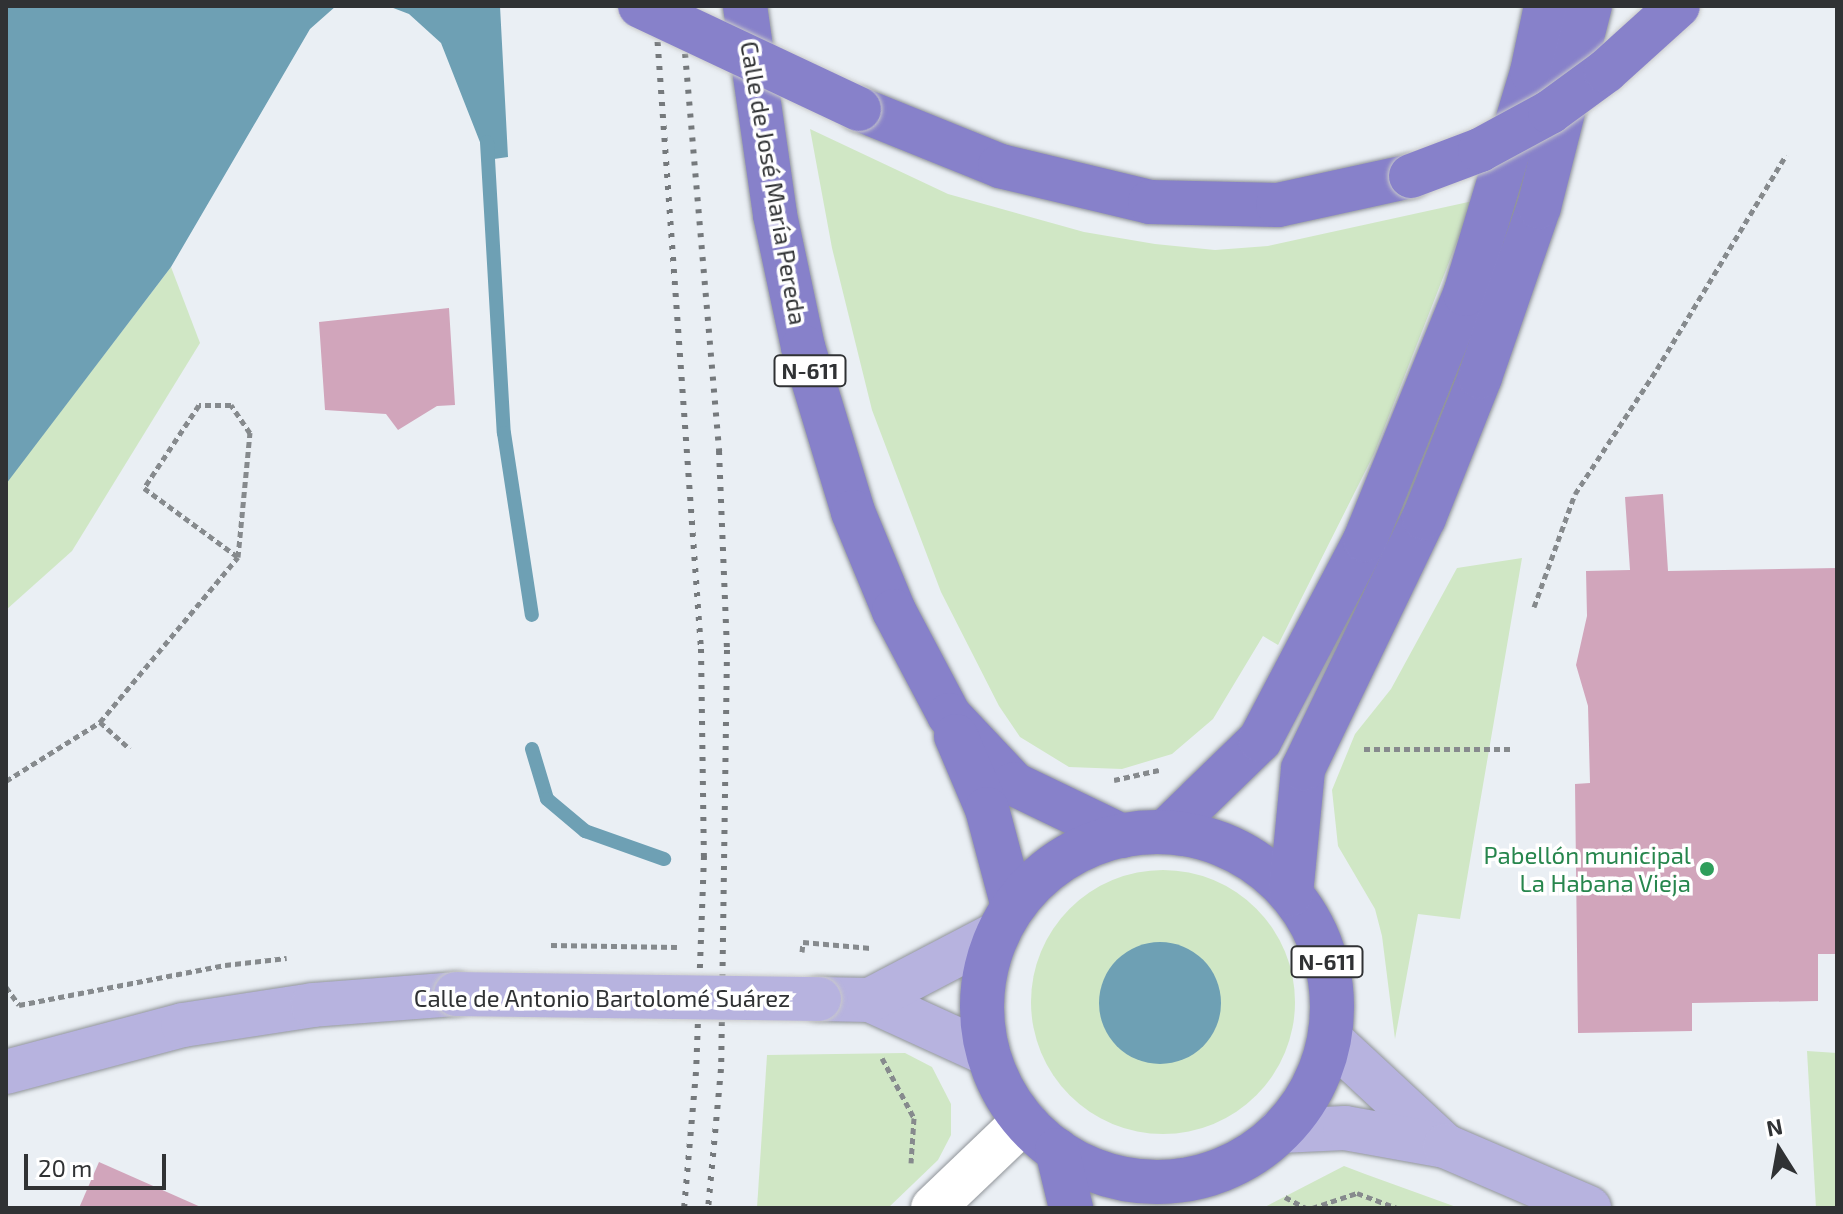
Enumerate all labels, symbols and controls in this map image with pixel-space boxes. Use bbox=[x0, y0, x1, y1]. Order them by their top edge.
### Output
street label: Calle de José María Pereda bbox=[735, 39, 813, 327]
road number: N-611 bbox=[772, 353, 848, 389]
place label: Pabellón municipal La Habana Vieja bbox=[1483, 841, 1691, 897]
marker: Pabellón municipal La Habana Vieja bbox=[1698, 860, 1716, 878]
road number: N-611 bbox=[1289, 944, 1365, 980]
street label: Calle de Antonio Bartolomé Suárez bbox=[413, 984, 791, 1012]
north arrow bbox=[1739, 1110, 1819, 1190]
text: N bbox=[1764, 1112, 1785, 1141]
scale bar bbox=[28, 1138, 170, 1188]
text: 20 m bbox=[38, 1153, 92, 1182]

